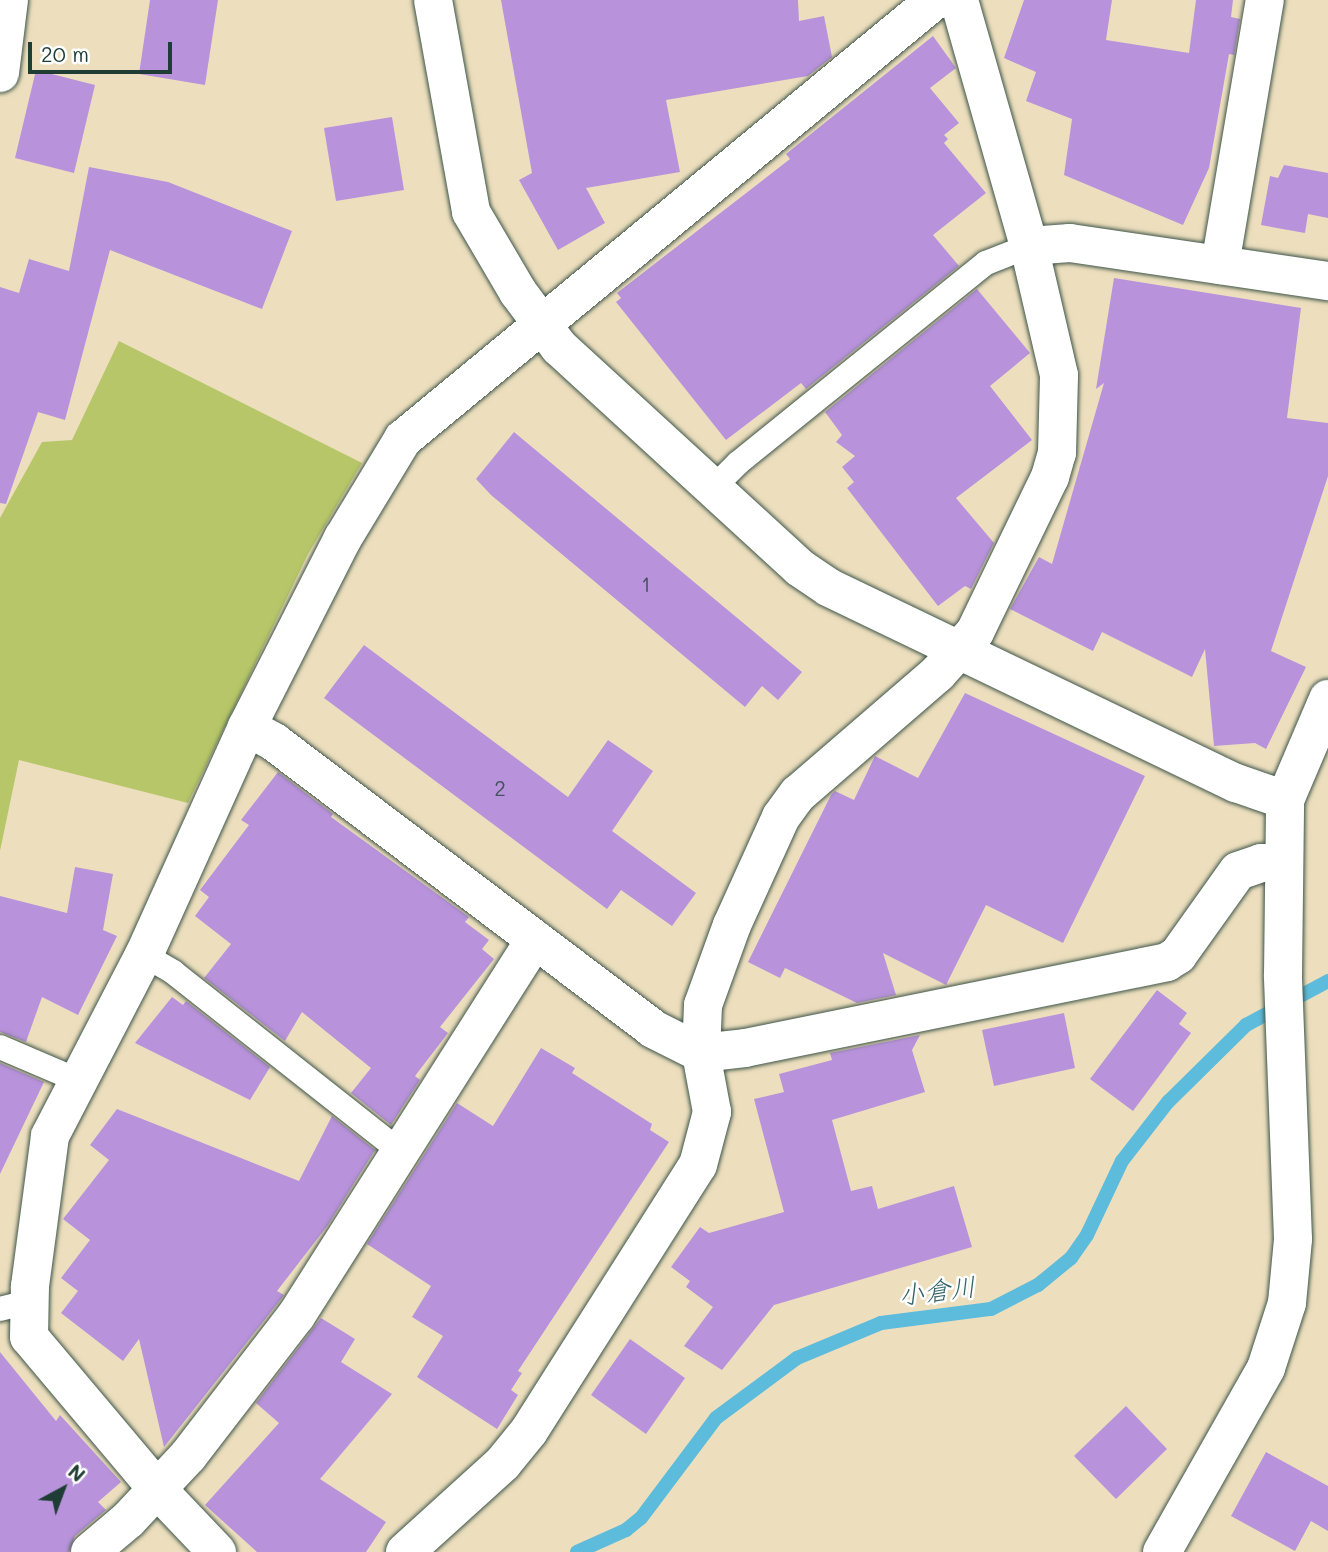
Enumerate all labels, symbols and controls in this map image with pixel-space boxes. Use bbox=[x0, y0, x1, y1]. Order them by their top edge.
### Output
scale bar bbox=[32, 28, 175, 72]
text: 20 m bbox=[41, 40, 89, 67]
house number: 1 bbox=[641, 571, 651, 597]
house number: 2 bbox=[494, 775, 506, 801]
water label: 小倉川 bbox=[896, 1271, 978, 1311]
north arrow bbox=[28, 1454, 98, 1524]
text: N bbox=[63, 1459, 91, 1487]

